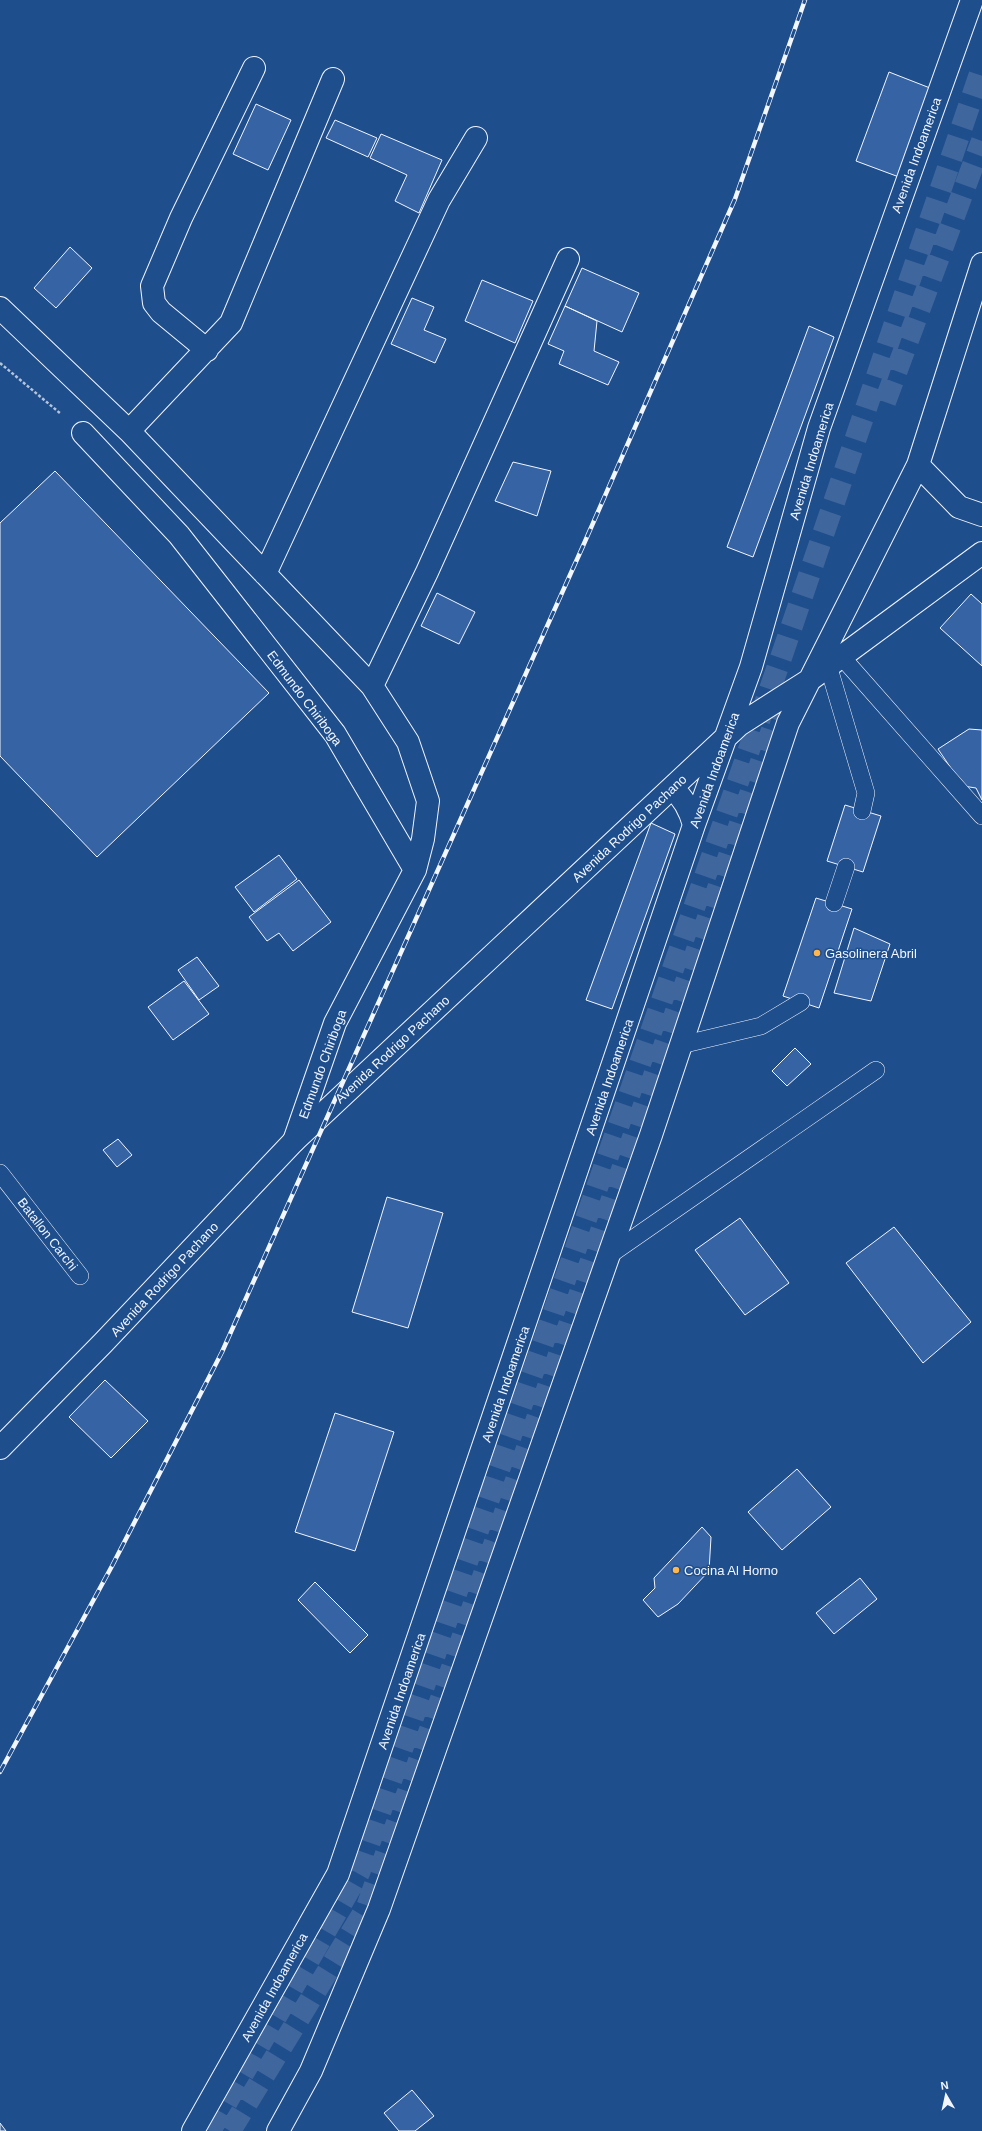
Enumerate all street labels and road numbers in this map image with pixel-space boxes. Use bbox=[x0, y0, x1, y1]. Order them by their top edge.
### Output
street label: Avenida Indoamerica bbox=[889, 95, 945, 215]
street label: Avenida Indoamerica bbox=[786, 400, 837, 522]
street label: Edmundo Chiriboga bbox=[264, 648, 346, 749]
street label: Avenida Indoamerica bbox=[687, 710, 743, 830]
street label: Avenida Rodrigo Pachano bbox=[569, 771, 690, 885]
street label: Avenida Rodrigo Pachano bbox=[332, 992, 453, 1106]
street label: Edmundo Chiriboga bbox=[296, 1007, 349, 1121]
street label: Avenida Indoamerica bbox=[583, 1016, 637, 1137]
street label: Batallon Carchi bbox=[15, 1195, 81, 1274]
street label: Avenida Rodrigo Pachano bbox=[107, 1219, 221, 1340]
street label: Avenida Indoamerica bbox=[479, 1323, 533, 1444]
street label: Avenida Indoamerica bbox=[375, 1630, 429, 1751]
street label: Avenida Indoamerica bbox=[238, 1930, 311, 2044]

